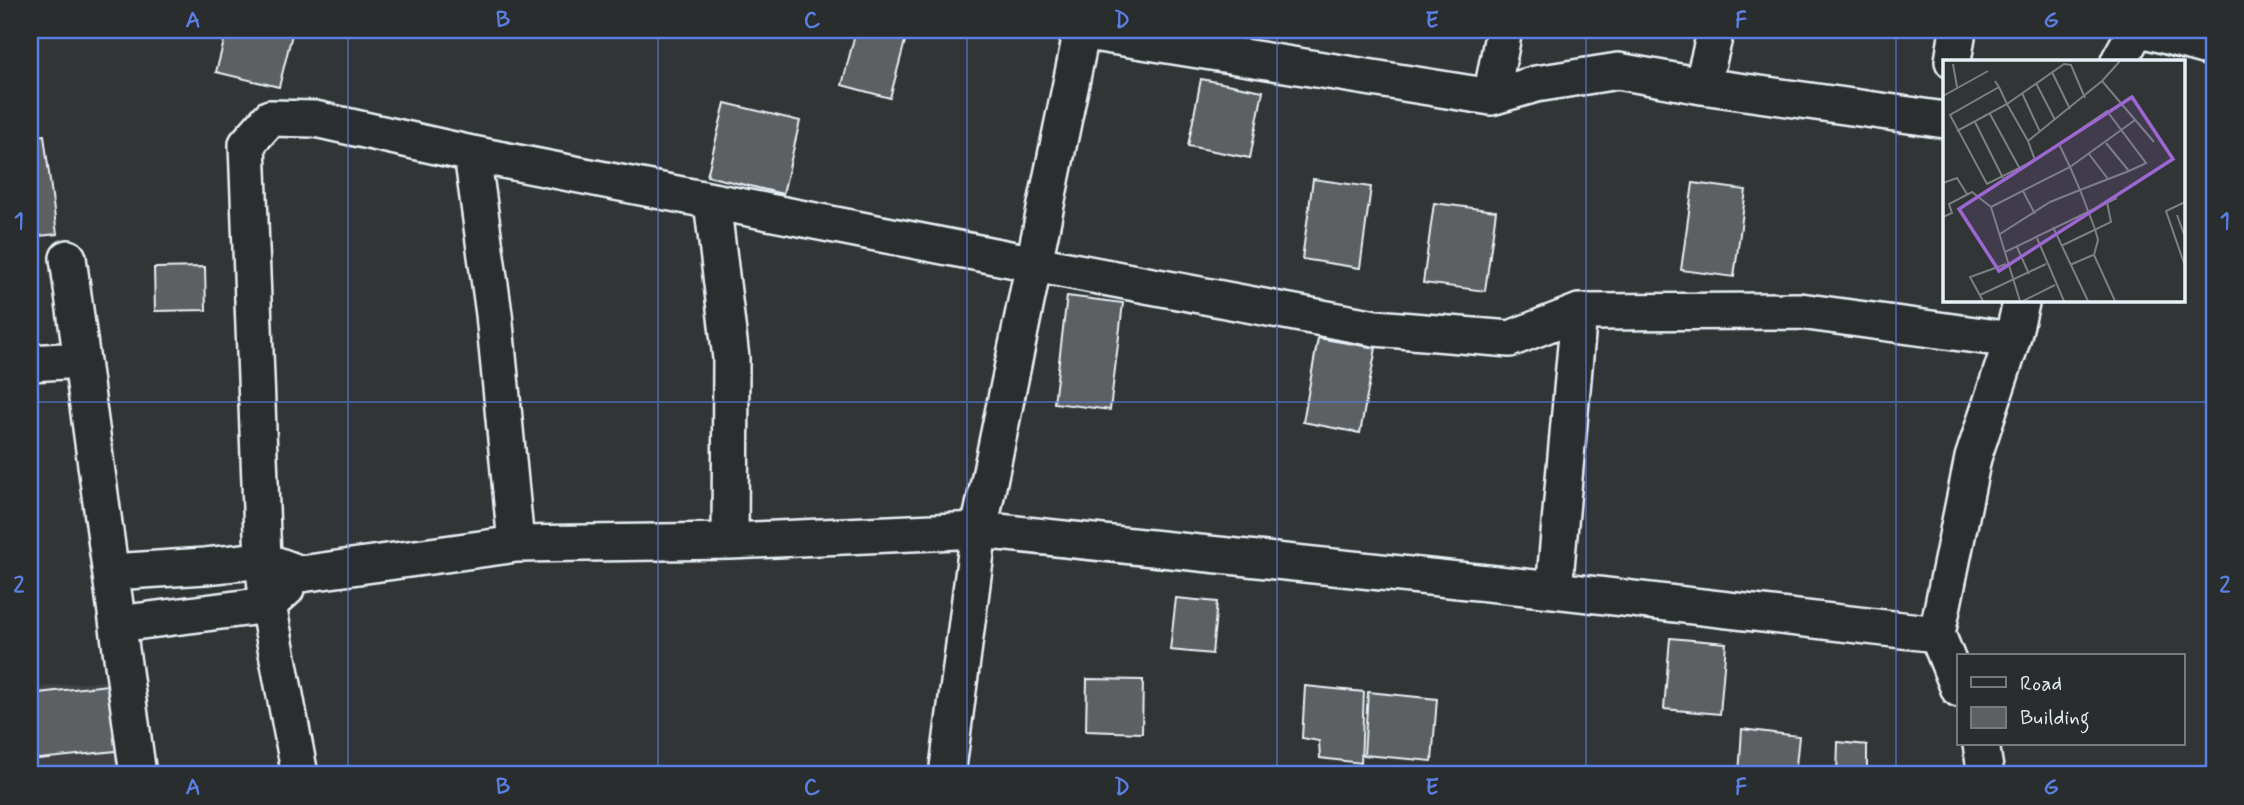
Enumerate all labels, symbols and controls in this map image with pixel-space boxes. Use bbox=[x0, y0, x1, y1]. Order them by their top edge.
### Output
text: A bbox=[185, 6, 201, 36]
text: B bbox=[496, 6, 511, 36]
text: C bbox=[804, 6, 821, 36]
text: D bbox=[1114, 6, 1130, 36]
text: E bbox=[1425, 6, 1439, 36]
text: F bbox=[1735, 6, 1747, 36]
text: G bbox=[2043, 6, 2059, 36]
inset map bbox=[1943, 60, 2184, 301]
text: 1 bbox=[14, 207, 24, 237]
text: 1 bbox=[2220, 207, 2230, 237]
text: 2 bbox=[13, 571, 25, 601]
text: 2 bbox=[2219, 571, 2231, 601]
legend bbox=[1957, 654, 2184, 746]
text: Road bbox=[2020, 670, 2062, 698]
text: Building bbox=[2020, 704, 2090, 734]
text: A bbox=[185, 773, 201, 803]
text: B bbox=[496, 773, 511, 803]
text: C bbox=[804, 773, 821, 803]
text: D bbox=[1114, 773, 1130, 803]
text: E bbox=[1425, 773, 1439, 803]
text: F bbox=[1735, 773, 1747, 803]
text: G bbox=[2043, 773, 2059, 803]

